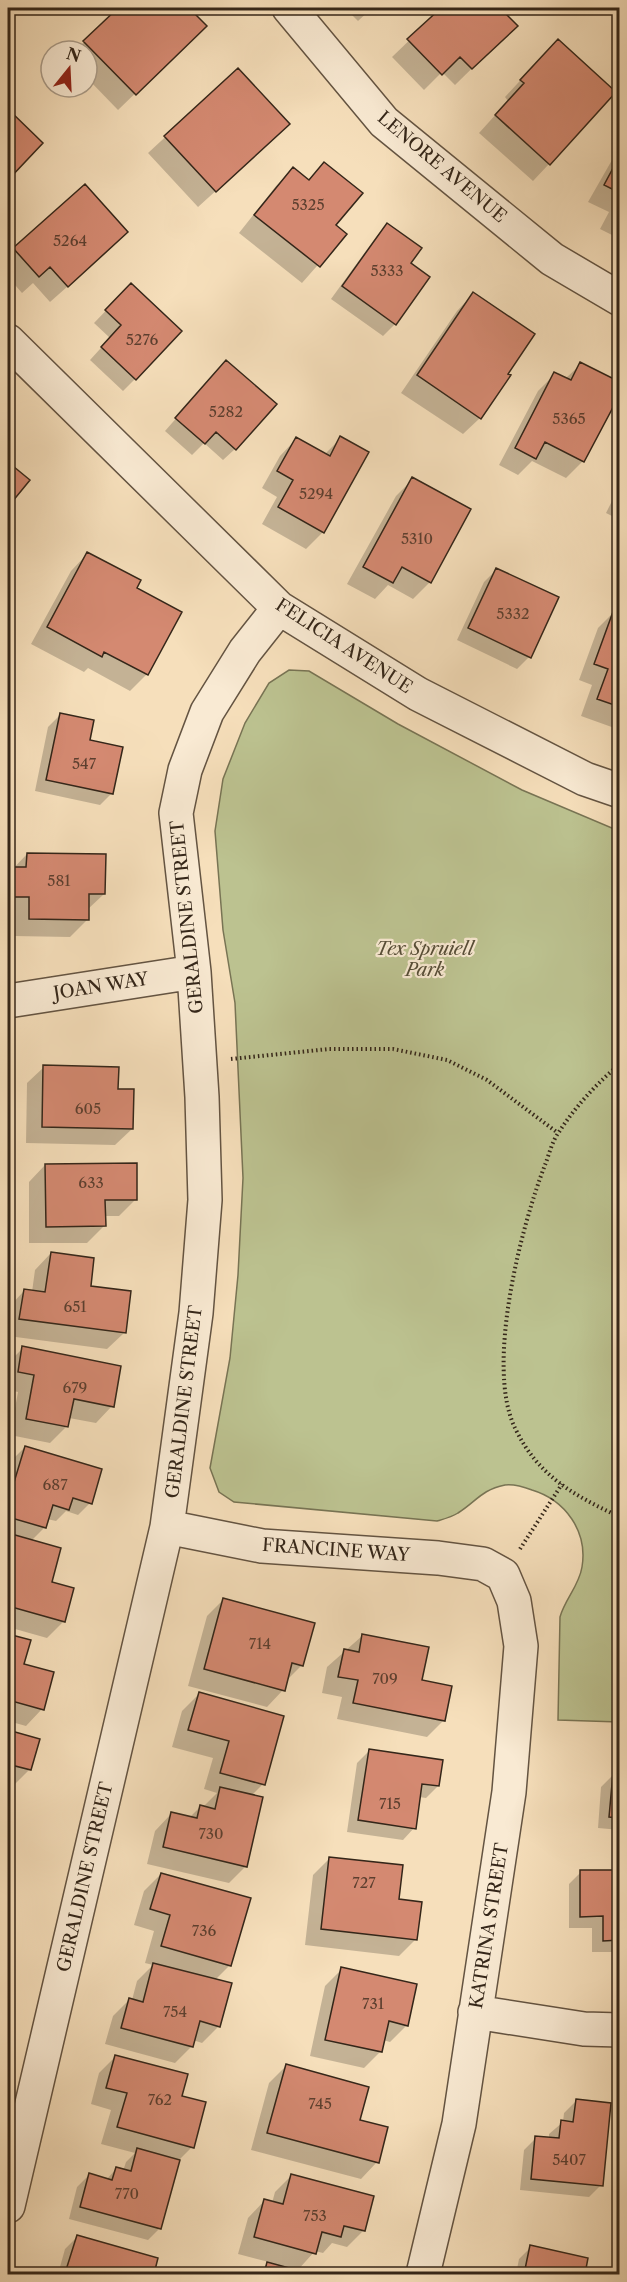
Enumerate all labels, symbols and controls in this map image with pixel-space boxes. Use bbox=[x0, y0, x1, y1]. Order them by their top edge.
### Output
north arrow bbox=[39, 39, 99, 99]
text: N bbox=[64, 43, 83, 66]
street label: LENORE AVENUE bbox=[373, 107, 511, 227]
house number: 5325 bbox=[291, 195, 325, 214]
house number: 5264 bbox=[53, 231, 87, 250]
house number: 5333 bbox=[371, 261, 403, 280]
house number: 5276 bbox=[126, 330, 159, 349]
house number: 5282 bbox=[209, 402, 243, 421]
house number: 5365 bbox=[552, 409, 586, 428]
house number: 5294 bbox=[299, 484, 333, 503]
house number: 5310 bbox=[401, 529, 433, 548]
street label: FELICIA AVENUE bbox=[272, 594, 416, 698]
house number: 5332 bbox=[496, 604, 530, 623]
house number: 547 bbox=[72, 754, 97, 773]
street label: GERALDINE STREET bbox=[166, 819, 208, 1015]
house number: 581 bbox=[47, 871, 71, 890]
park label: Tex Spruiell Park bbox=[376, 938, 476, 981]
street label: JOAN WAY bbox=[49, 967, 151, 1005]
house number: 605 bbox=[75, 1099, 101, 1118]
house number: 633 bbox=[78, 1173, 104, 1192]
house number: 651 bbox=[63, 1297, 87, 1316]
street label: GERALDINE STREET bbox=[161, 1304, 207, 1500]
house number: 679 bbox=[63, 1378, 87, 1397]
house number: 687 bbox=[42, 1475, 68, 1494]
street label: FRANCINE WAY bbox=[261, 1534, 412, 1566]
house number: 714 bbox=[249, 1634, 271, 1653]
house number: 709 bbox=[372, 1669, 398, 1688]
street label: GERALDINE STREET bbox=[52, 1779, 118, 1974]
house number: 715 bbox=[379, 1794, 401, 1813]
house number: 730 bbox=[198, 1824, 224, 1843]
street label: KATRINA STREET bbox=[465, 1841, 513, 2010]
house number: 727 bbox=[352, 1873, 376, 1892]
house number: 736 bbox=[192, 1921, 216, 1940]
house number: 731 bbox=[362, 1994, 385, 2013]
house number: 754 bbox=[163, 2002, 187, 2021]
house number: 762 bbox=[148, 2090, 172, 2109]
house number: 745 bbox=[308, 2094, 332, 2113]
house number: 5407 bbox=[552, 2150, 586, 2169]
house number: 770 bbox=[115, 2184, 139, 2203]
house number: 753 bbox=[303, 2206, 327, 2225]

